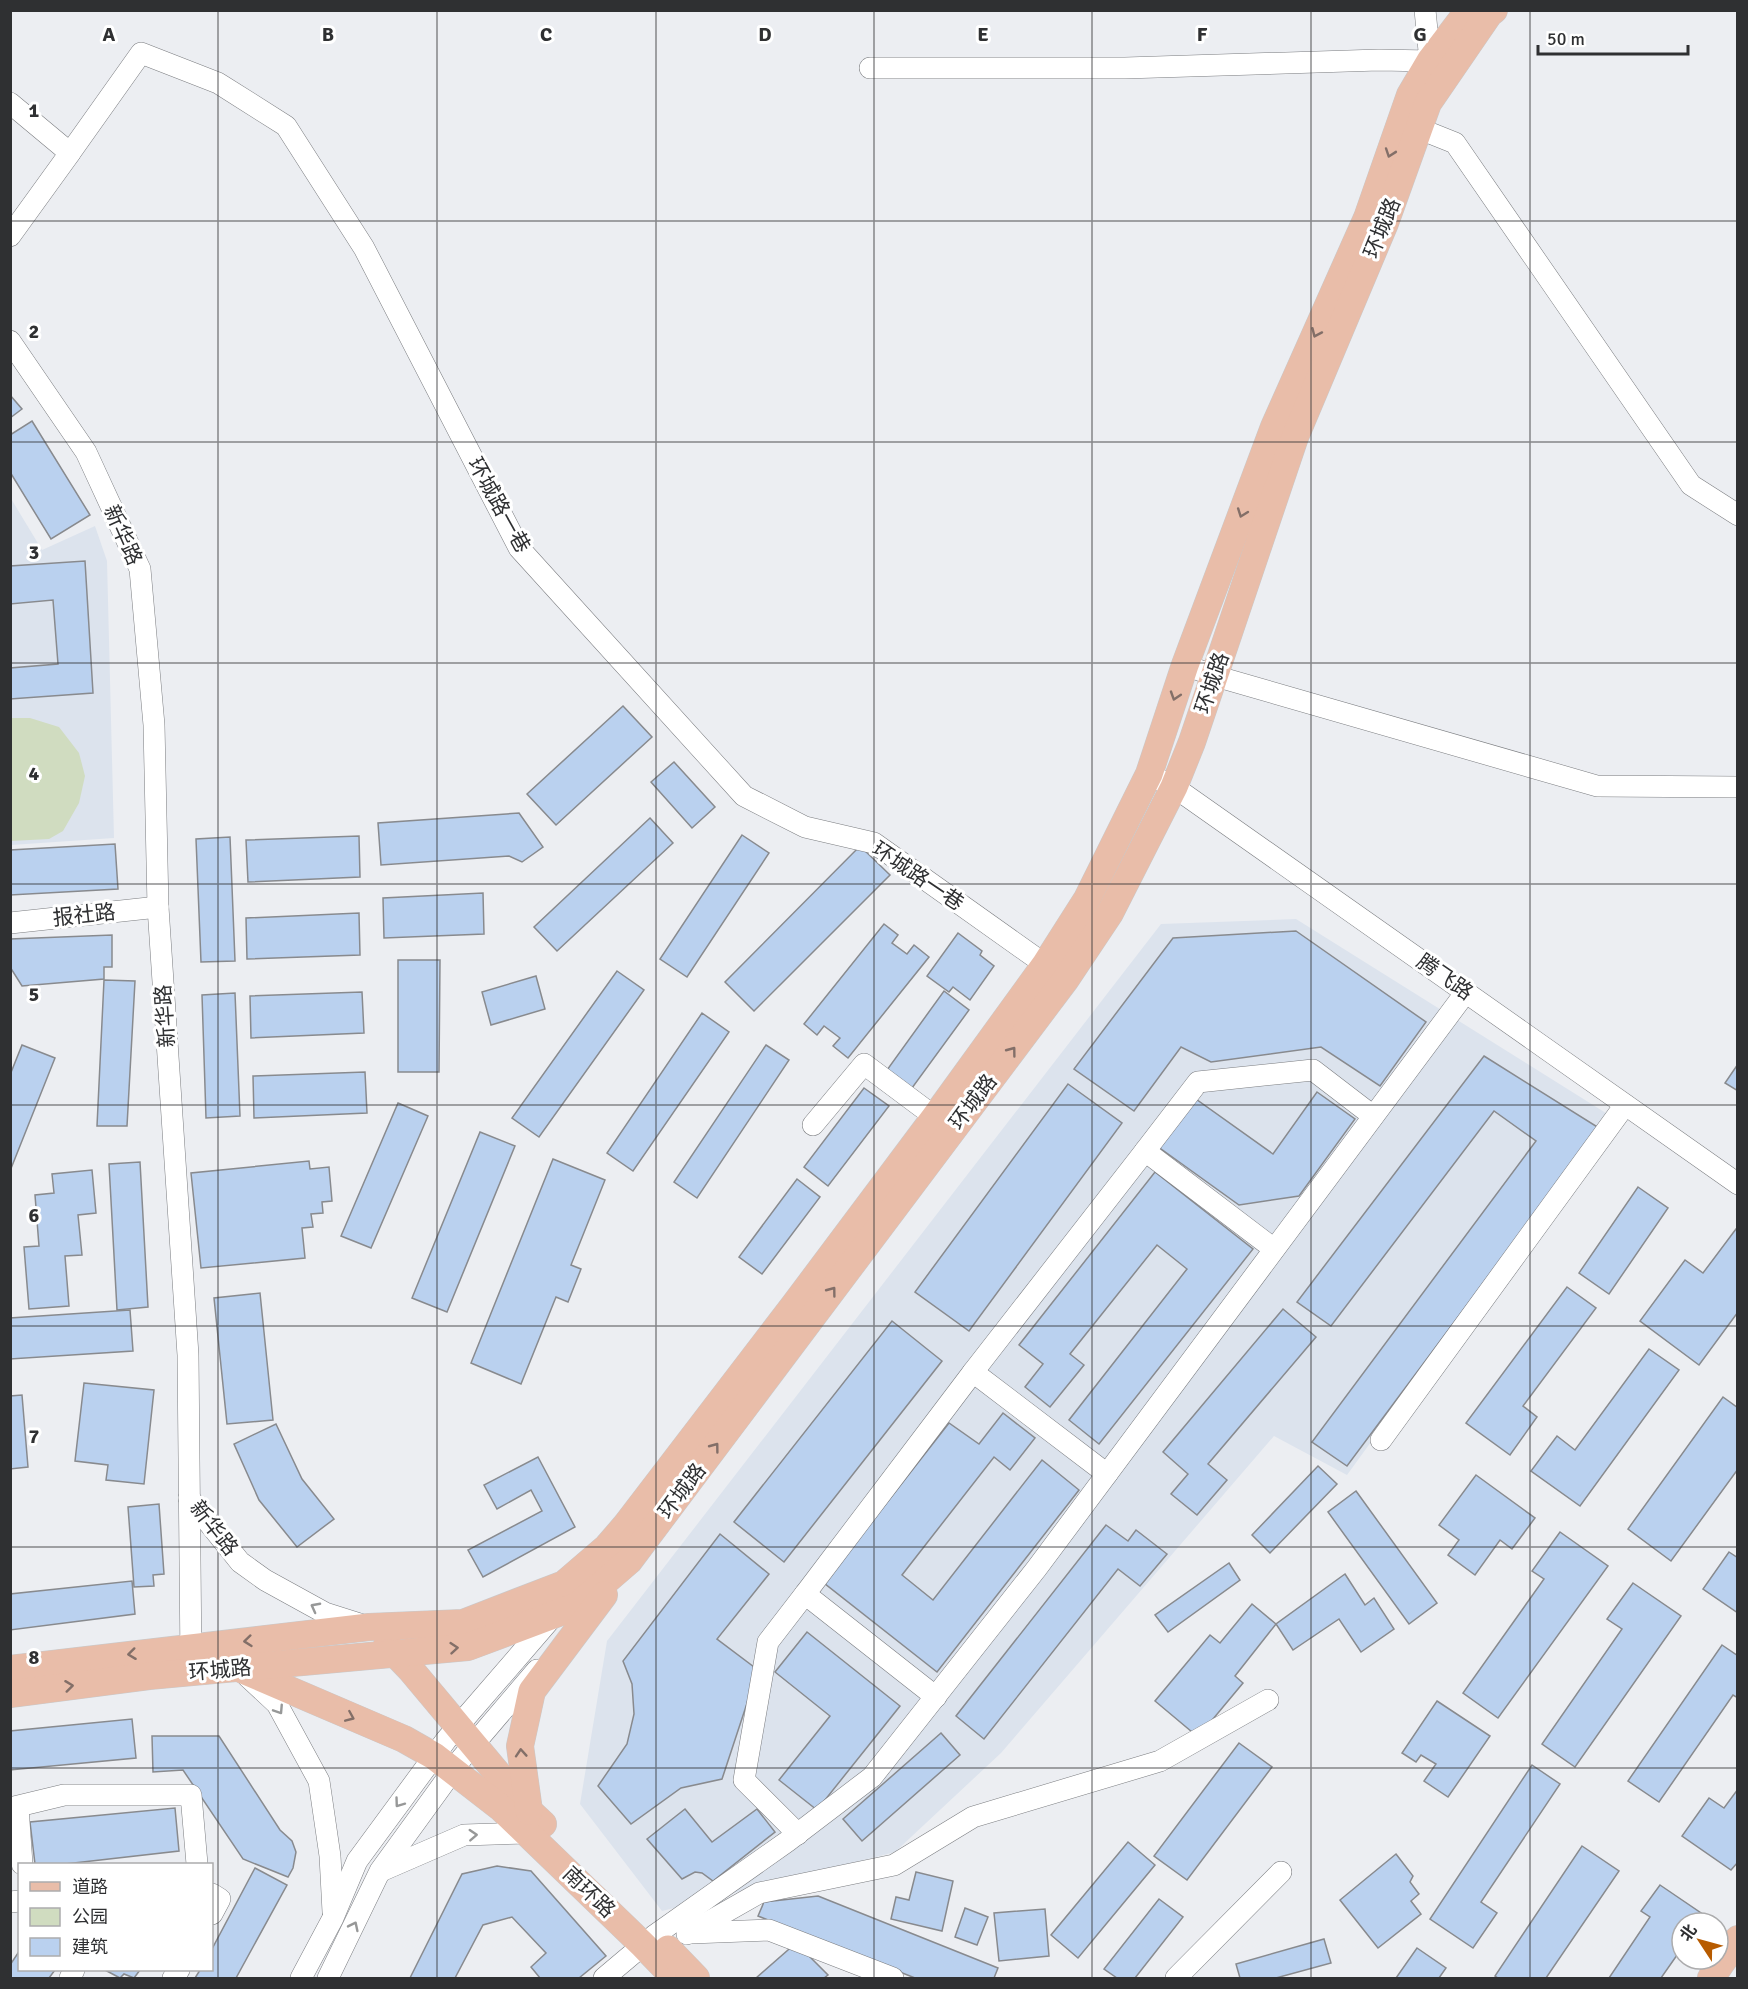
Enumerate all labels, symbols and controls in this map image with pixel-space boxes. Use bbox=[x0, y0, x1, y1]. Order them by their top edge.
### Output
scale bar bbox=[1538, 18, 1688, 56]
text: A bbox=[103, 22, 116, 47]
text: B bbox=[322, 22, 334, 47]
text: C bbox=[540, 22, 552, 47]
text: D bbox=[758, 22, 772, 47]
text: E bbox=[977, 22, 989, 47]
text: F bbox=[1197, 22, 1208, 47]
text: G bbox=[1413, 22, 1427, 47]
text: 50 m bbox=[1547, 28, 1585, 50]
text: 1 bbox=[29, 98, 40, 123]
one-way arrow bbox=[1384, 147, 1397, 158]
street label: 环城路 bbox=[1358, 194, 1406, 262]
text: 2 bbox=[29, 319, 39, 344]
one-way arrow bbox=[1311, 327, 1323, 338]
street label: 环城路一巷 bbox=[462, 453, 536, 557]
street label: 新华路 bbox=[98, 501, 148, 569]
one-way arrow bbox=[1236, 507, 1249, 518]
text: 3 bbox=[29, 540, 39, 565]
street label: 环城路 bbox=[1189, 649, 1235, 717]
one-way arrow bbox=[1170, 690, 1182, 701]
text: 4 bbox=[29, 761, 40, 786]
street label: 环城路一巷 bbox=[867, 836, 969, 916]
street label: 报社路 bbox=[51, 899, 117, 931]
street label: 腾飞路 bbox=[1412, 948, 1478, 1006]
text: 5 bbox=[29, 982, 39, 1007]
street label: 新华路 bbox=[150, 984, 180, 1048]
one-way arrow bbox=[1005, 1047, 1016, 1058]
street label: 环城路 bbox=[944, 1069, 1002, 1135]
text: 6 bbox=[29, 1203, 40, 1228]
one-way arrow bbox=[824, 1287, 835, 1298]
text: 7 bbox=[29, 1424, 40, 1449]
one-way arrow bbox=[707, 1443, 718, 1454]
street label: 环城路 bbox=[653, 1458, 711, 1524]
street label: 新华路 bbox=[184, 1495, 244, 1561]
one-way arrow bbox=[310, 1603, 321, 1614]
one-way arrow bbox=[244, 1634, 253, 1646]
one-way arrow bbox=[449, 1642, 458, 1655]
text: 8 bbox=[29, 1645, 40, 1670]
one-way arrow bbox=[127, 1647, 137, 1659]
street label: 环城路 bbox=[187, 1654, 253, 1686]
one-way arrow bbox=[64, 1681, 73, 1693]
one-way arrow bbox=[272, 1704, 284, 1714]
one-way arrow bbox=[344, 1709, 355, 1721]
one-way arrow bbox=[515, 1748, 528, 1758]
one-way arrow bbox=[395, 1797, 406, 1808]
one-way arrow bbox=[468, 1829, 478, 1842]
street label: 南环路 bbox=[557, 1861, 621, 1923]
legend bbox=[18, 1863, 213, 1971]
text: 道路 bbox=[72, 1876, 108, 1898]
text: 公园 bbox=[72, 1906, 108, 1928]
north arrow bbox=[1670, 1911, 1730, 1971]
text: 北 bbox=[1676, 1920, 1701, 1945]
one-way arrow bbox=[346, 1921, 358, 1932]
text: 建筑 bbox=[72, 1936, 108, 1958]

